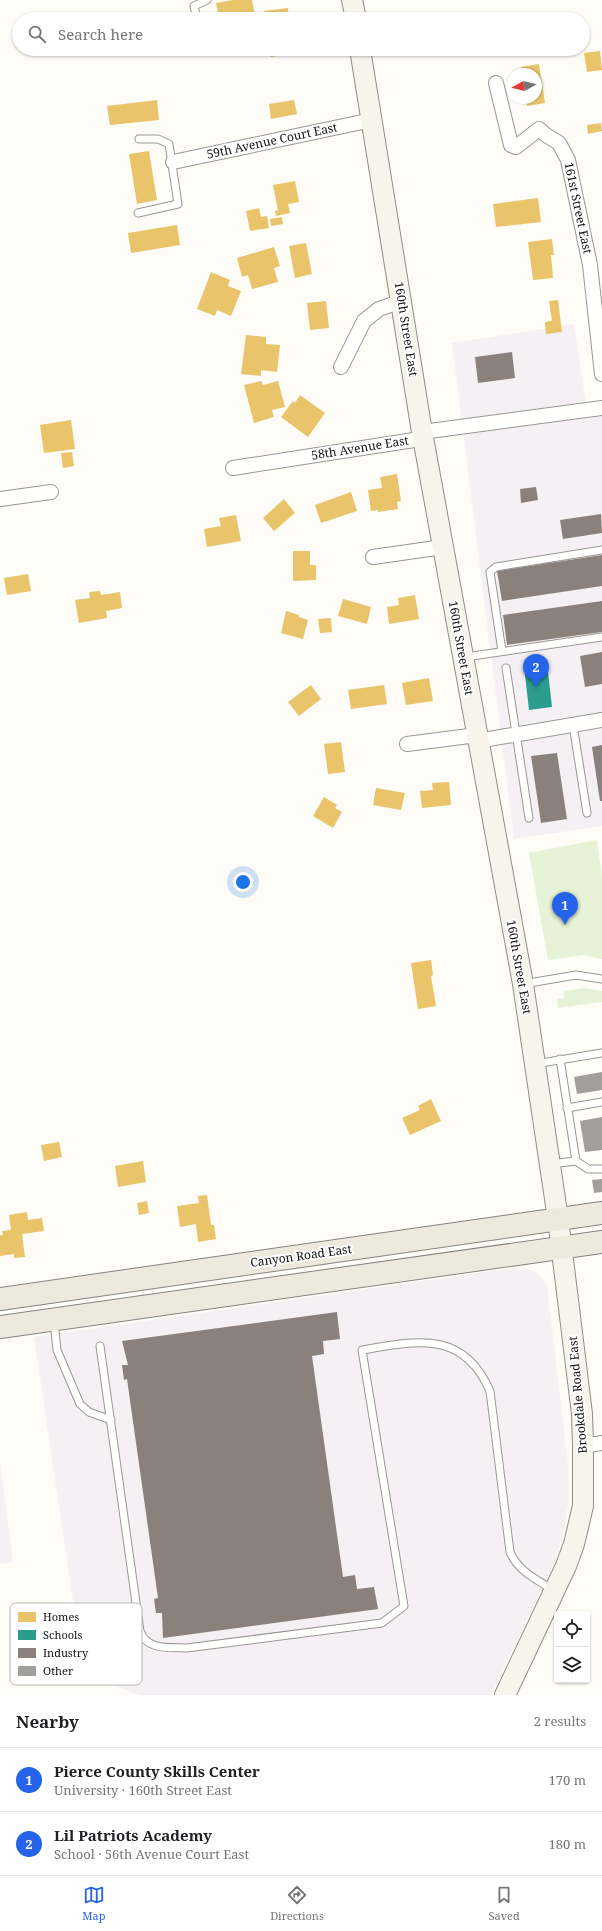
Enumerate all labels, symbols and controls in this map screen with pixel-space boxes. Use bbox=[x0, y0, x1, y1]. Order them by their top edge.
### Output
search box bbox=[12, 12, 590, 56]
icon: search bbox=[26, 23, 48, 45]
text: Search here bbox=[58, 24, 143, 44]
north arrow bbox=[506, 68, 542, 104]
street label: 59th Avenue Court East bbox=[205, 118, 339, 163]
street label: 161st Street East bbox=[560, 160, 597, 255]
street label: 160th Street East bbox=[391, 280, 422, 377]
street label: 58th Avenue East bbox=[310, 431, 410, 464]
street label: 160th Street East bbox=[445, 599, 478, 696]
pin: 2 bbox=[523, 654, 549, 687]
your location bbox=[233, 872, 253, 892]
pin: 1 bbox=[552, 892, 578, 925]
street label: 160th Street East bbox=[503, 918, 536, 1015]
street label: Canyon Road East bbox=[249, 1240, 353, 1271]
street label: Brookdale Road East bbox=[564, 1336, 591, 1454]
legend bbox=[10, 1603, 142, 1685]
text: Homes bbox=[43, 1609, 79, 1624]
map controls bbox=[554, 1611, 590, 1683]
button: locate bbox=[554, 1611, 590, 1647]
text: Schools bbox=[43, 1627, 82, 1642]
text: Industry bbox=[43, 1645, 89, 1660]
button: layers bbox=[554, 1647, 590, 1683]
text: Other bbox=[43, 1663, 74, 1678]
text: Nearby bbox=[16, 1710, 79, 1733]
text: 2 results bbox=[534, 1712, 586, 1730]
text: Pierce County Skills Center bbox=[54, 1761, 260, 1781]
text: 1 bbox=[25, 1771, 33, 1789]
text: 170 m bbox=[549, 1771, 586, 1789]
text: University · 160th Street East bbox=[54, 1781, 232, 1799]
text: Lil Patriots Academy bbox=[54, 1825, 212, 1845]
text: 2 bbox=[25, 1835, 33, 1853]
text: 180 m bbox=[549, 1835, 586, 1853]
text: School · 56th Avenue Court East bbox=[54, 1845, 249, 1863]
tab: Map bbox=[82, 1884, 106, 1923]
tab: Directions bbox=[270, 1884, 324, 1923]
tab: Saved bbox=[489, 1884, 520, 1923]

